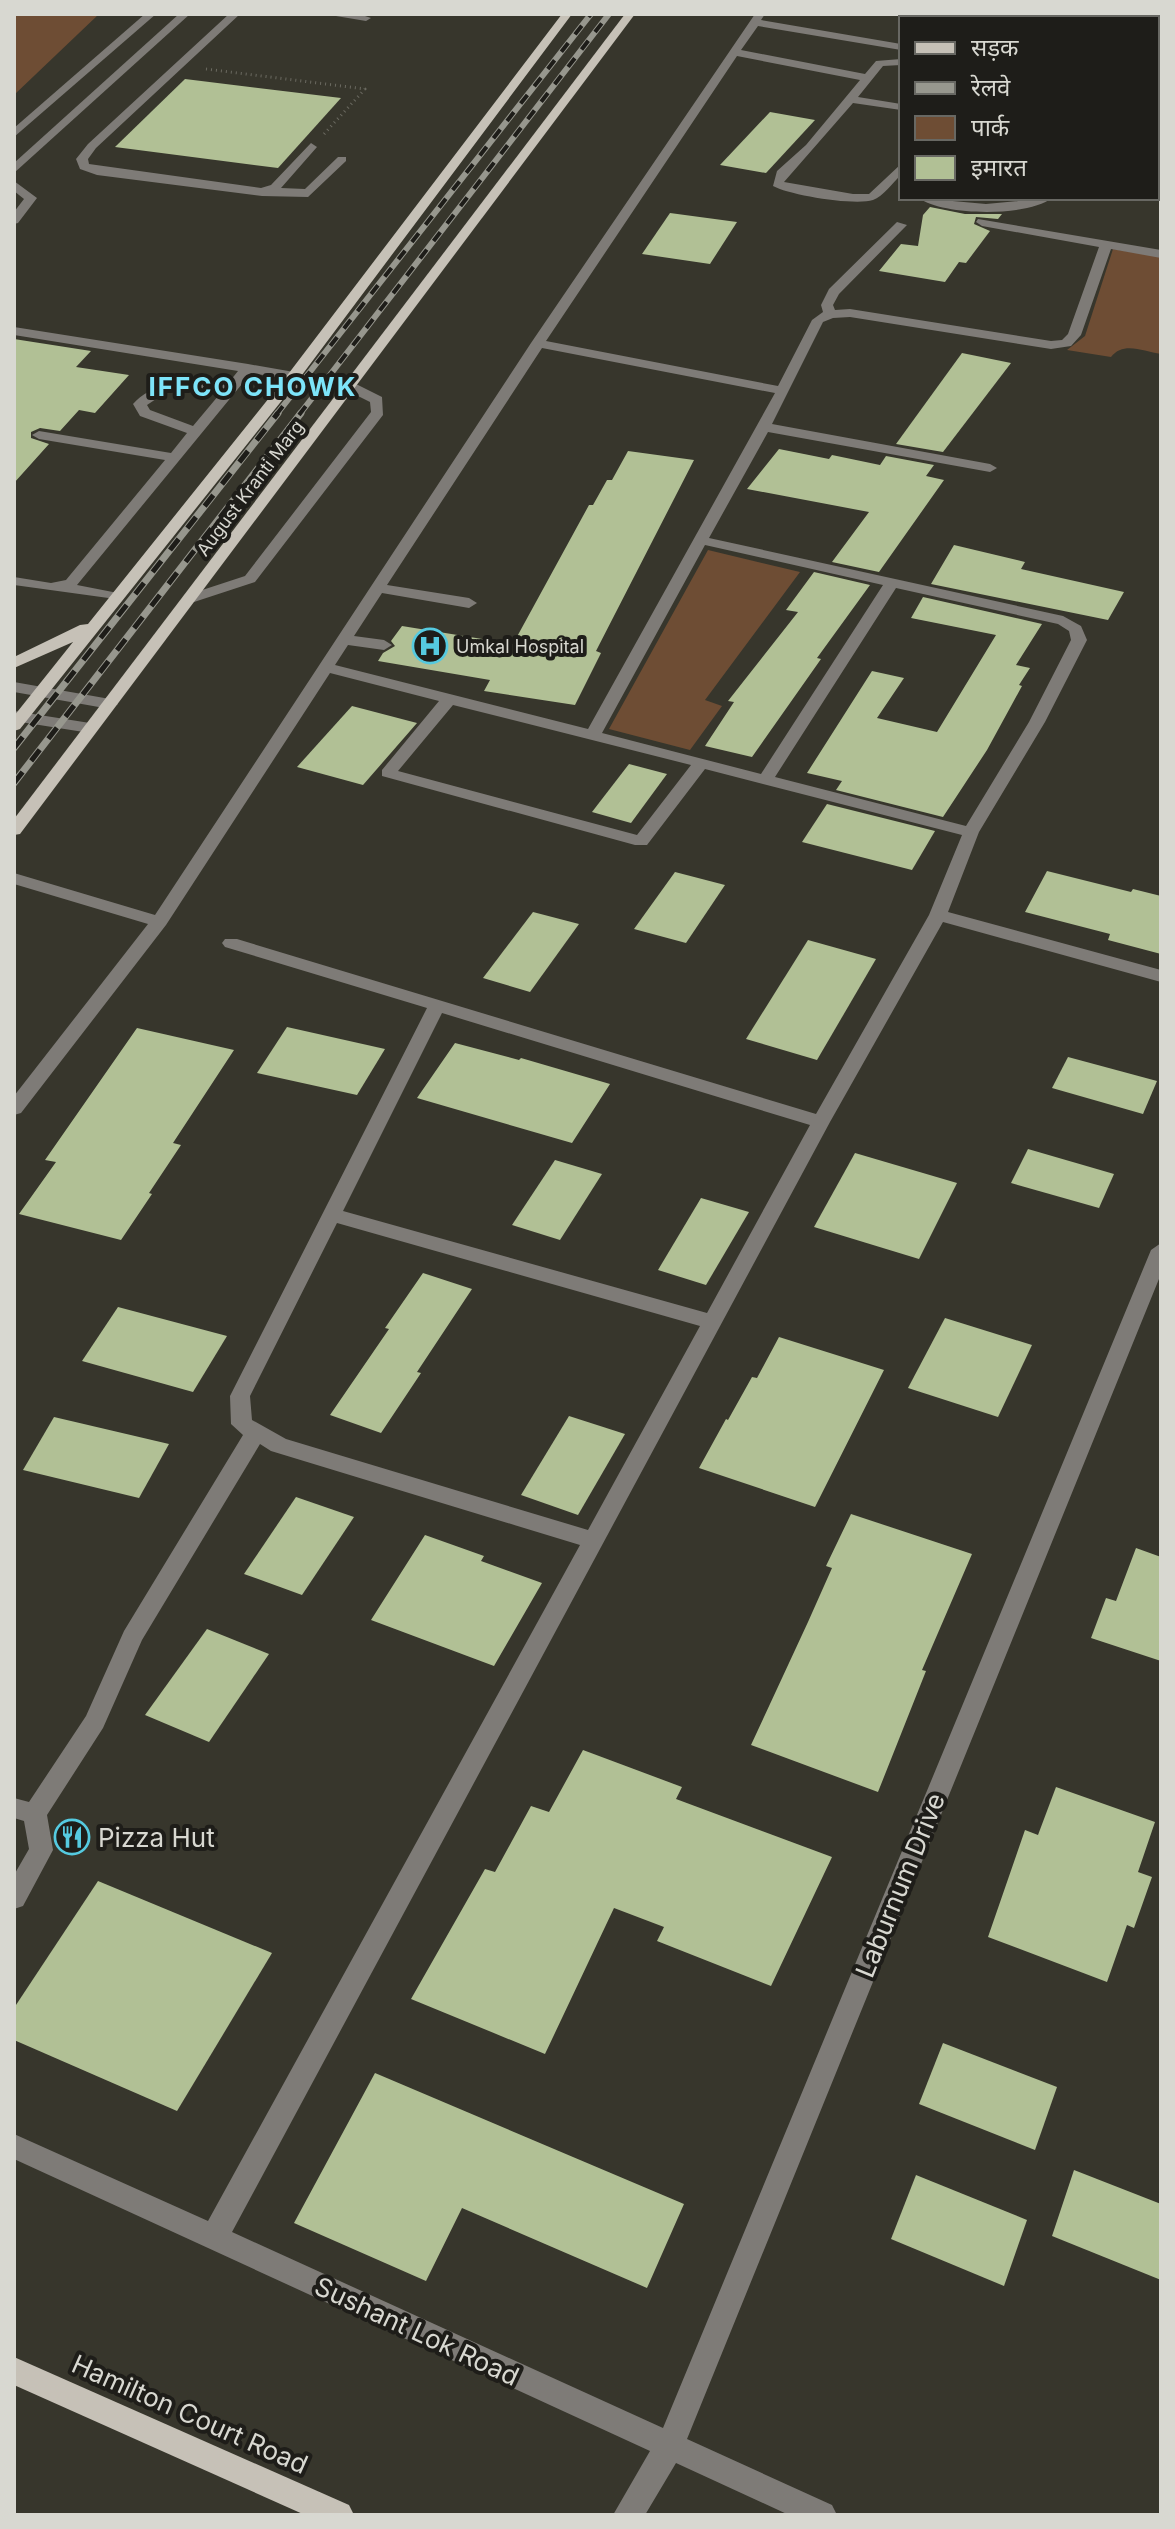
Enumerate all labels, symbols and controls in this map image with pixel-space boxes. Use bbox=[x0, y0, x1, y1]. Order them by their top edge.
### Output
legend bbox=[899, 16, 1159, 200]
text: सड़क bbox=[971, 33, 1019, 62]
text: रेलवे bbox=[970, 73, 1011, 102]
text: पार्क bbox=[971, 113, 1010, 142]
text: इमारत bbox=[971, 153, 1028, 182]
district label: IFFCO CHOWK bbox=[149, 371, 357, 402]
street label: August Kranti Marg bbox=[192, 416, 308, 560]
hospital icon: Umkal Hospital bbox=[411, 627, 449, 665]
place label: Umkal Hospital bbox=[456, 636, 584, 657]
street label: Laburnum Drive bbox=[849, 1788, 951, 1982]
restaurant icon: Pizza Hut bbox=[53, 1818, 91, 1856]
place label: Pizza Hut bbox=[98, 1822, 215, 1853]
street label: Sushant Lok Road bbox=[310, 2270, 524, 2392]
street label: Hamilton Court Road bbox=[67, 2348, 313, 2480]

